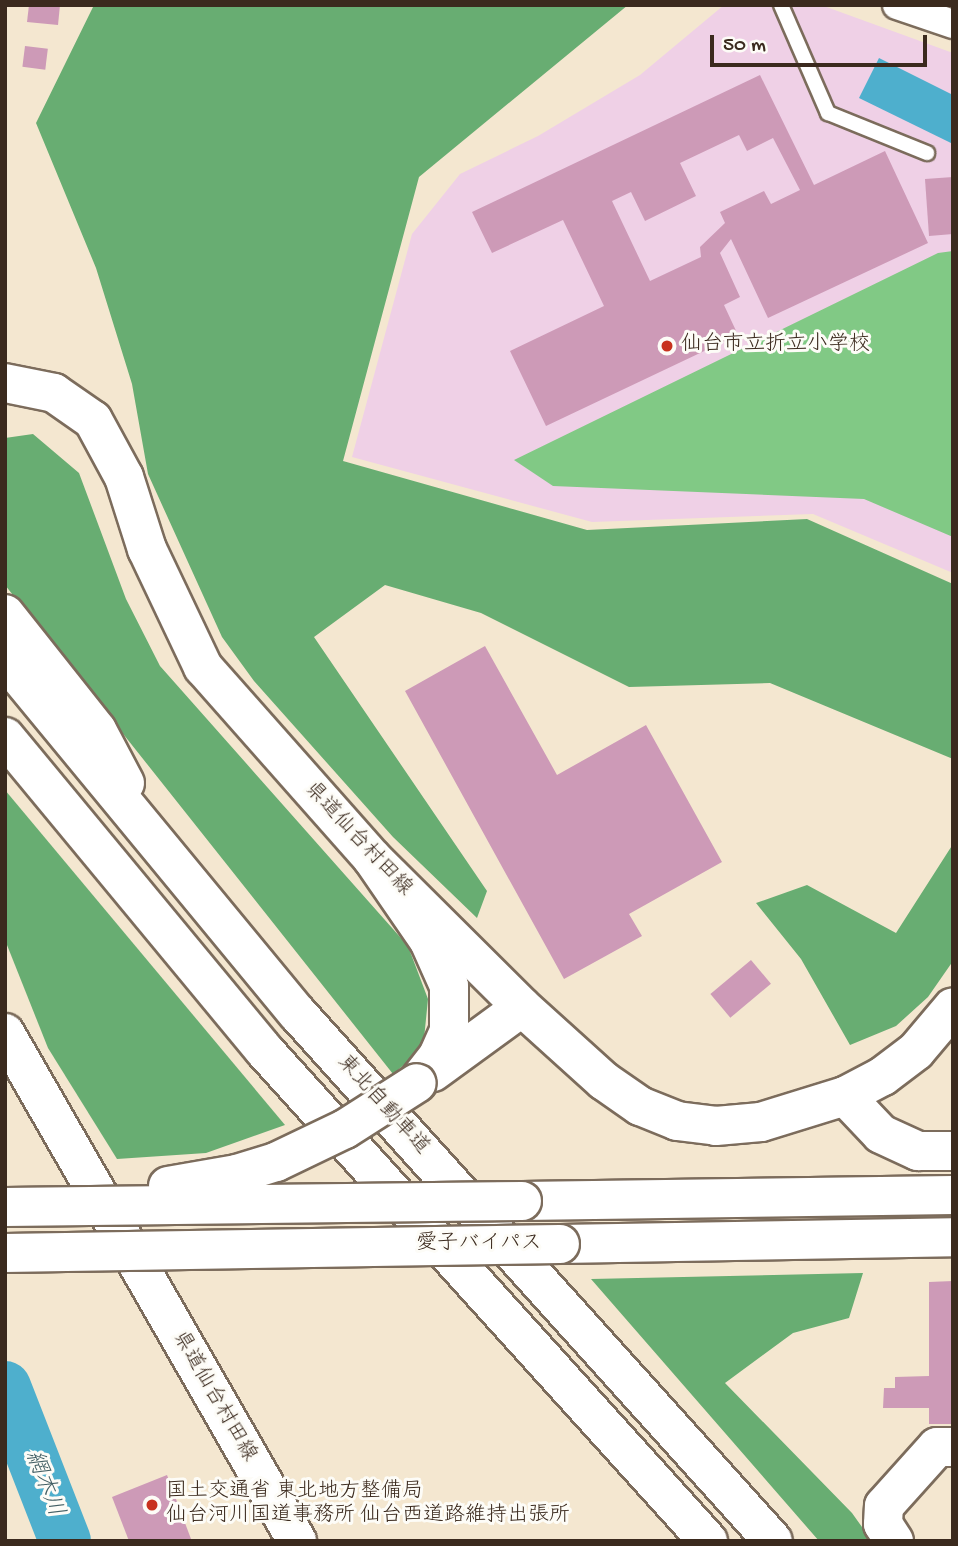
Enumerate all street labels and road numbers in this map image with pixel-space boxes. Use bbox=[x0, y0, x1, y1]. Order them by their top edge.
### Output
street label: 県道仙台村田線 bbox=[298, 778, 416, 902]
street label: 東北自動車道 bbox=[330, 1051, 434, 1161]
street label: 愛子バイパス bbox=[416, 1232, 542, 1258]
street label: 県道仙台村田線 bbox=[165, 1327, 261, 1467]

